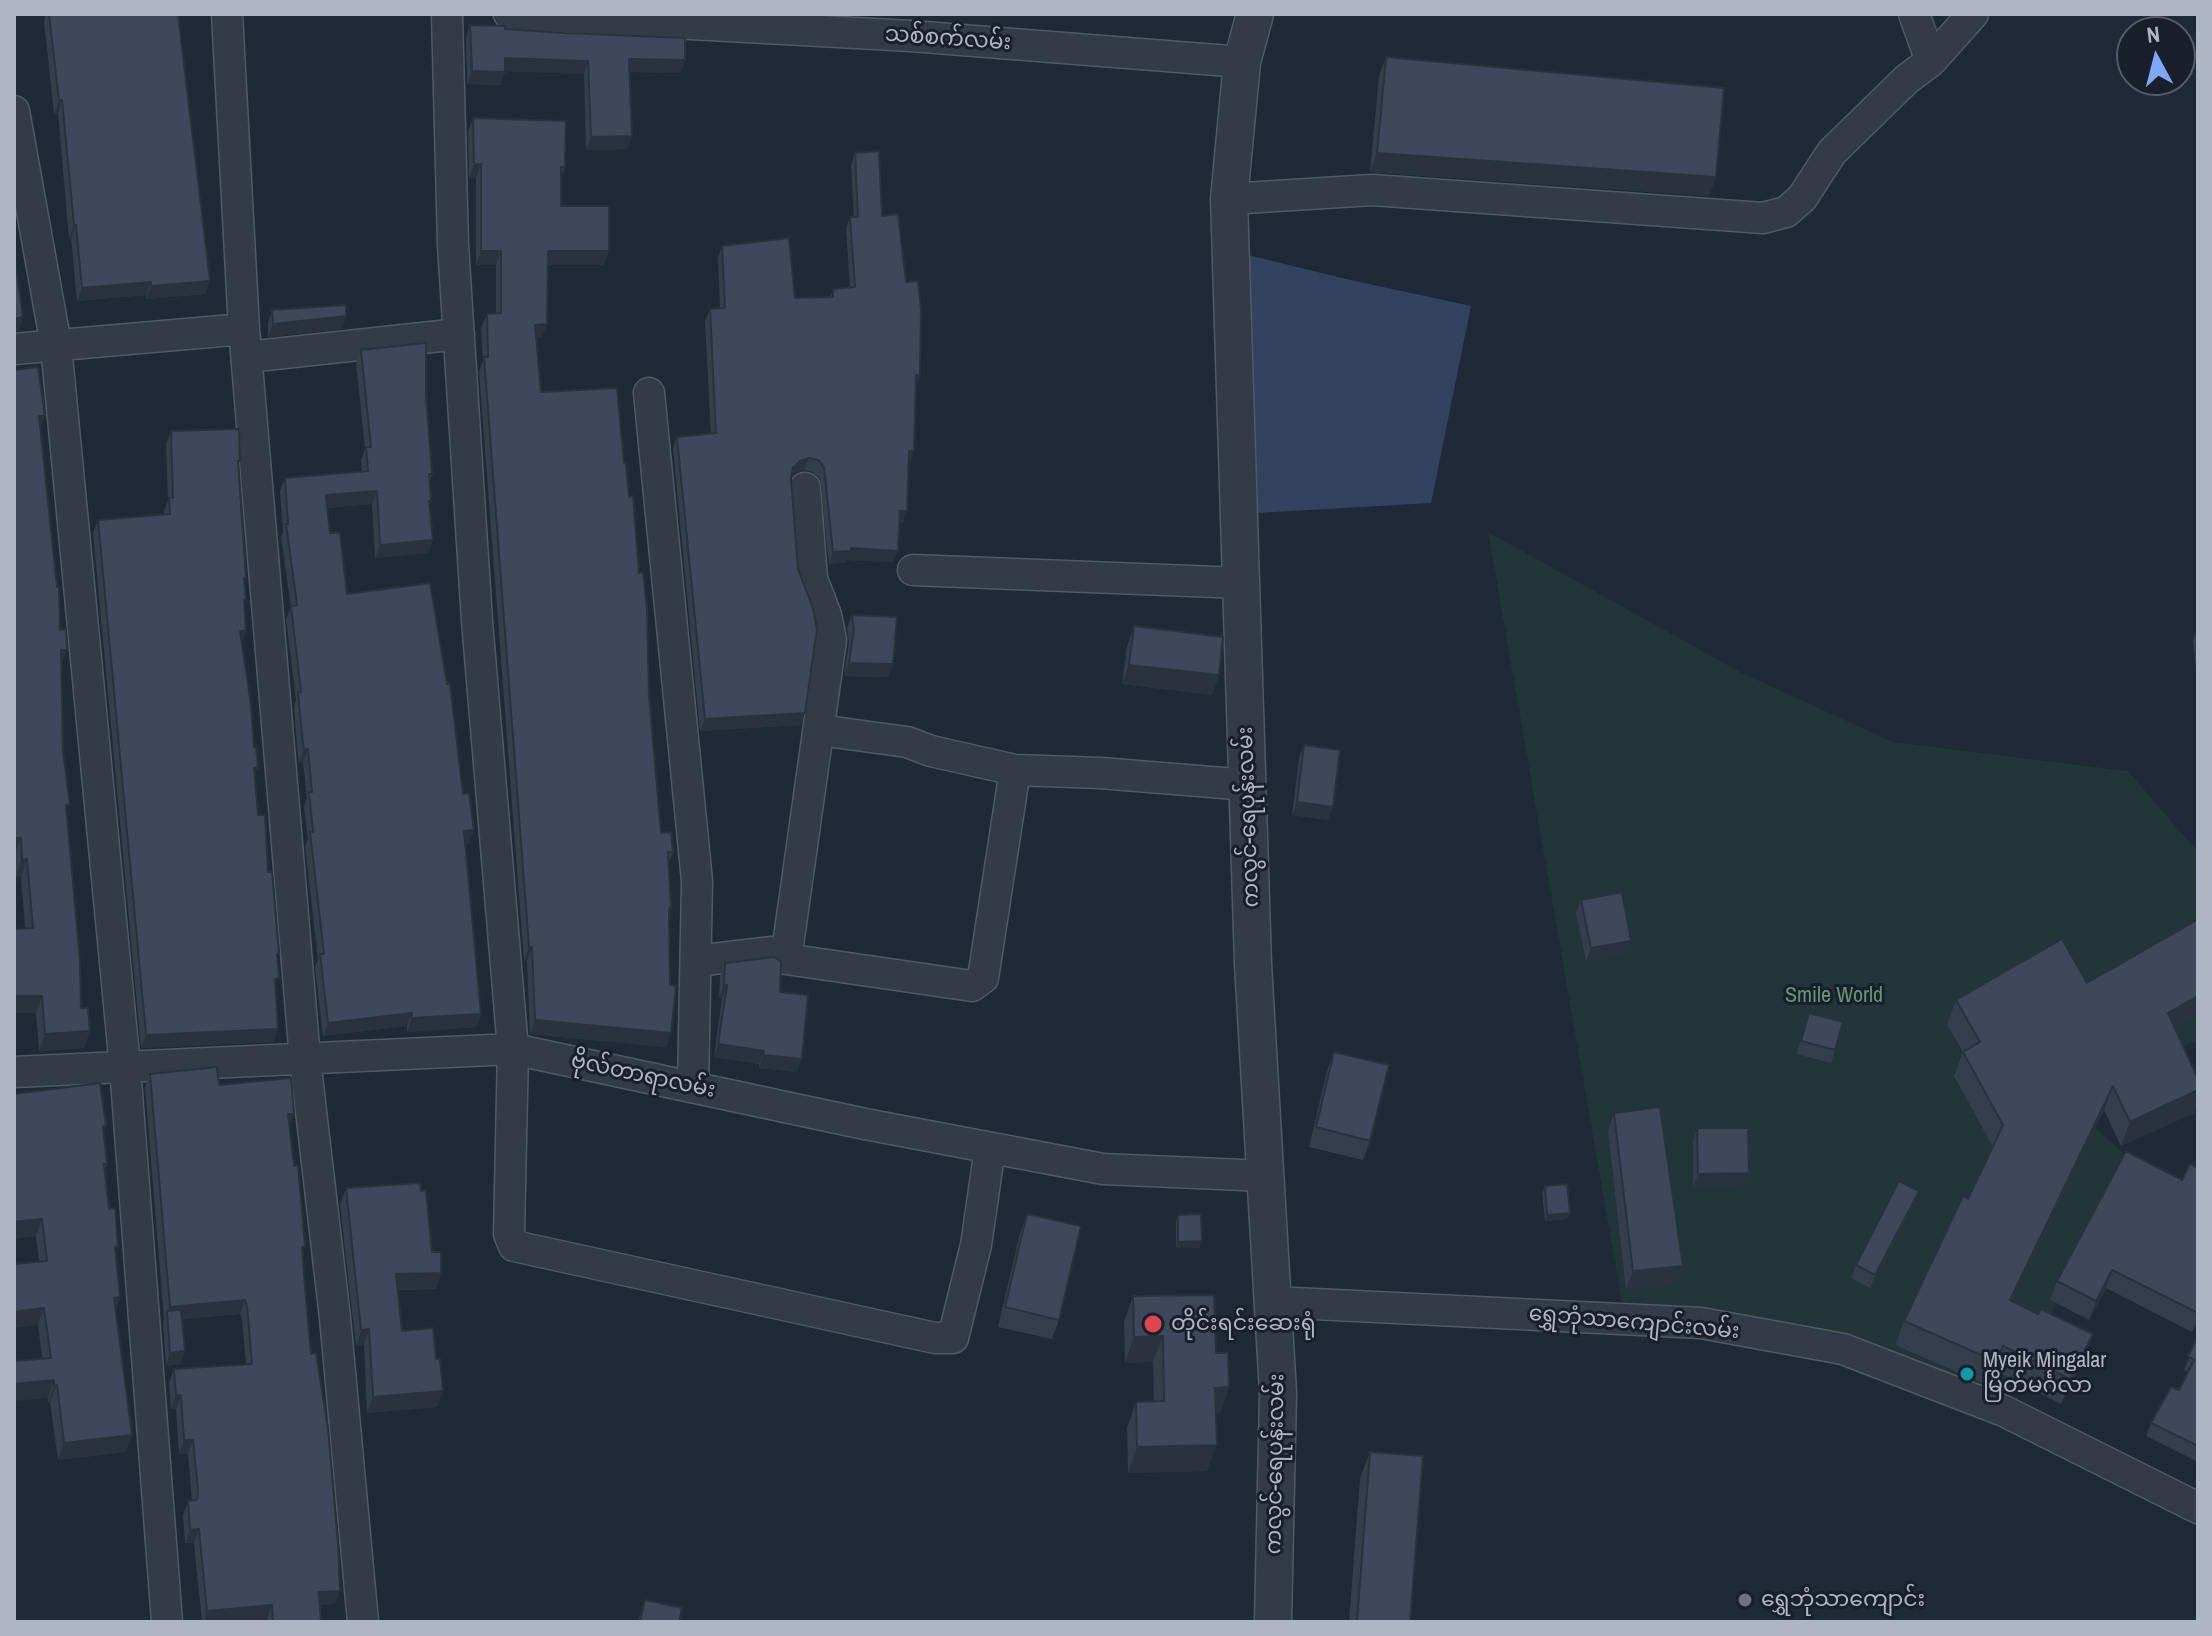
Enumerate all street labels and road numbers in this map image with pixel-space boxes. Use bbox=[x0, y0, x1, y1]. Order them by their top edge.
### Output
street label: သစ်စက်လမ်း bbox=[884, 21, 1012, 57]
street label: ကလွင်-ရေပုန်းလမ်း bbox=[1233, 726, 1265, 908]
street label: ဗိုလ်တာရာလမ်း bbox=[568, 1048, 718, 1104]
street label: ရွှေဘုံသာကျောင်းလမ်း bbox=[1528, 1301, 1740, 1345]
street label: ကလွင်-ရေပုန်းလမ်း bbox=[1261, 1373, 1291, 1555]

